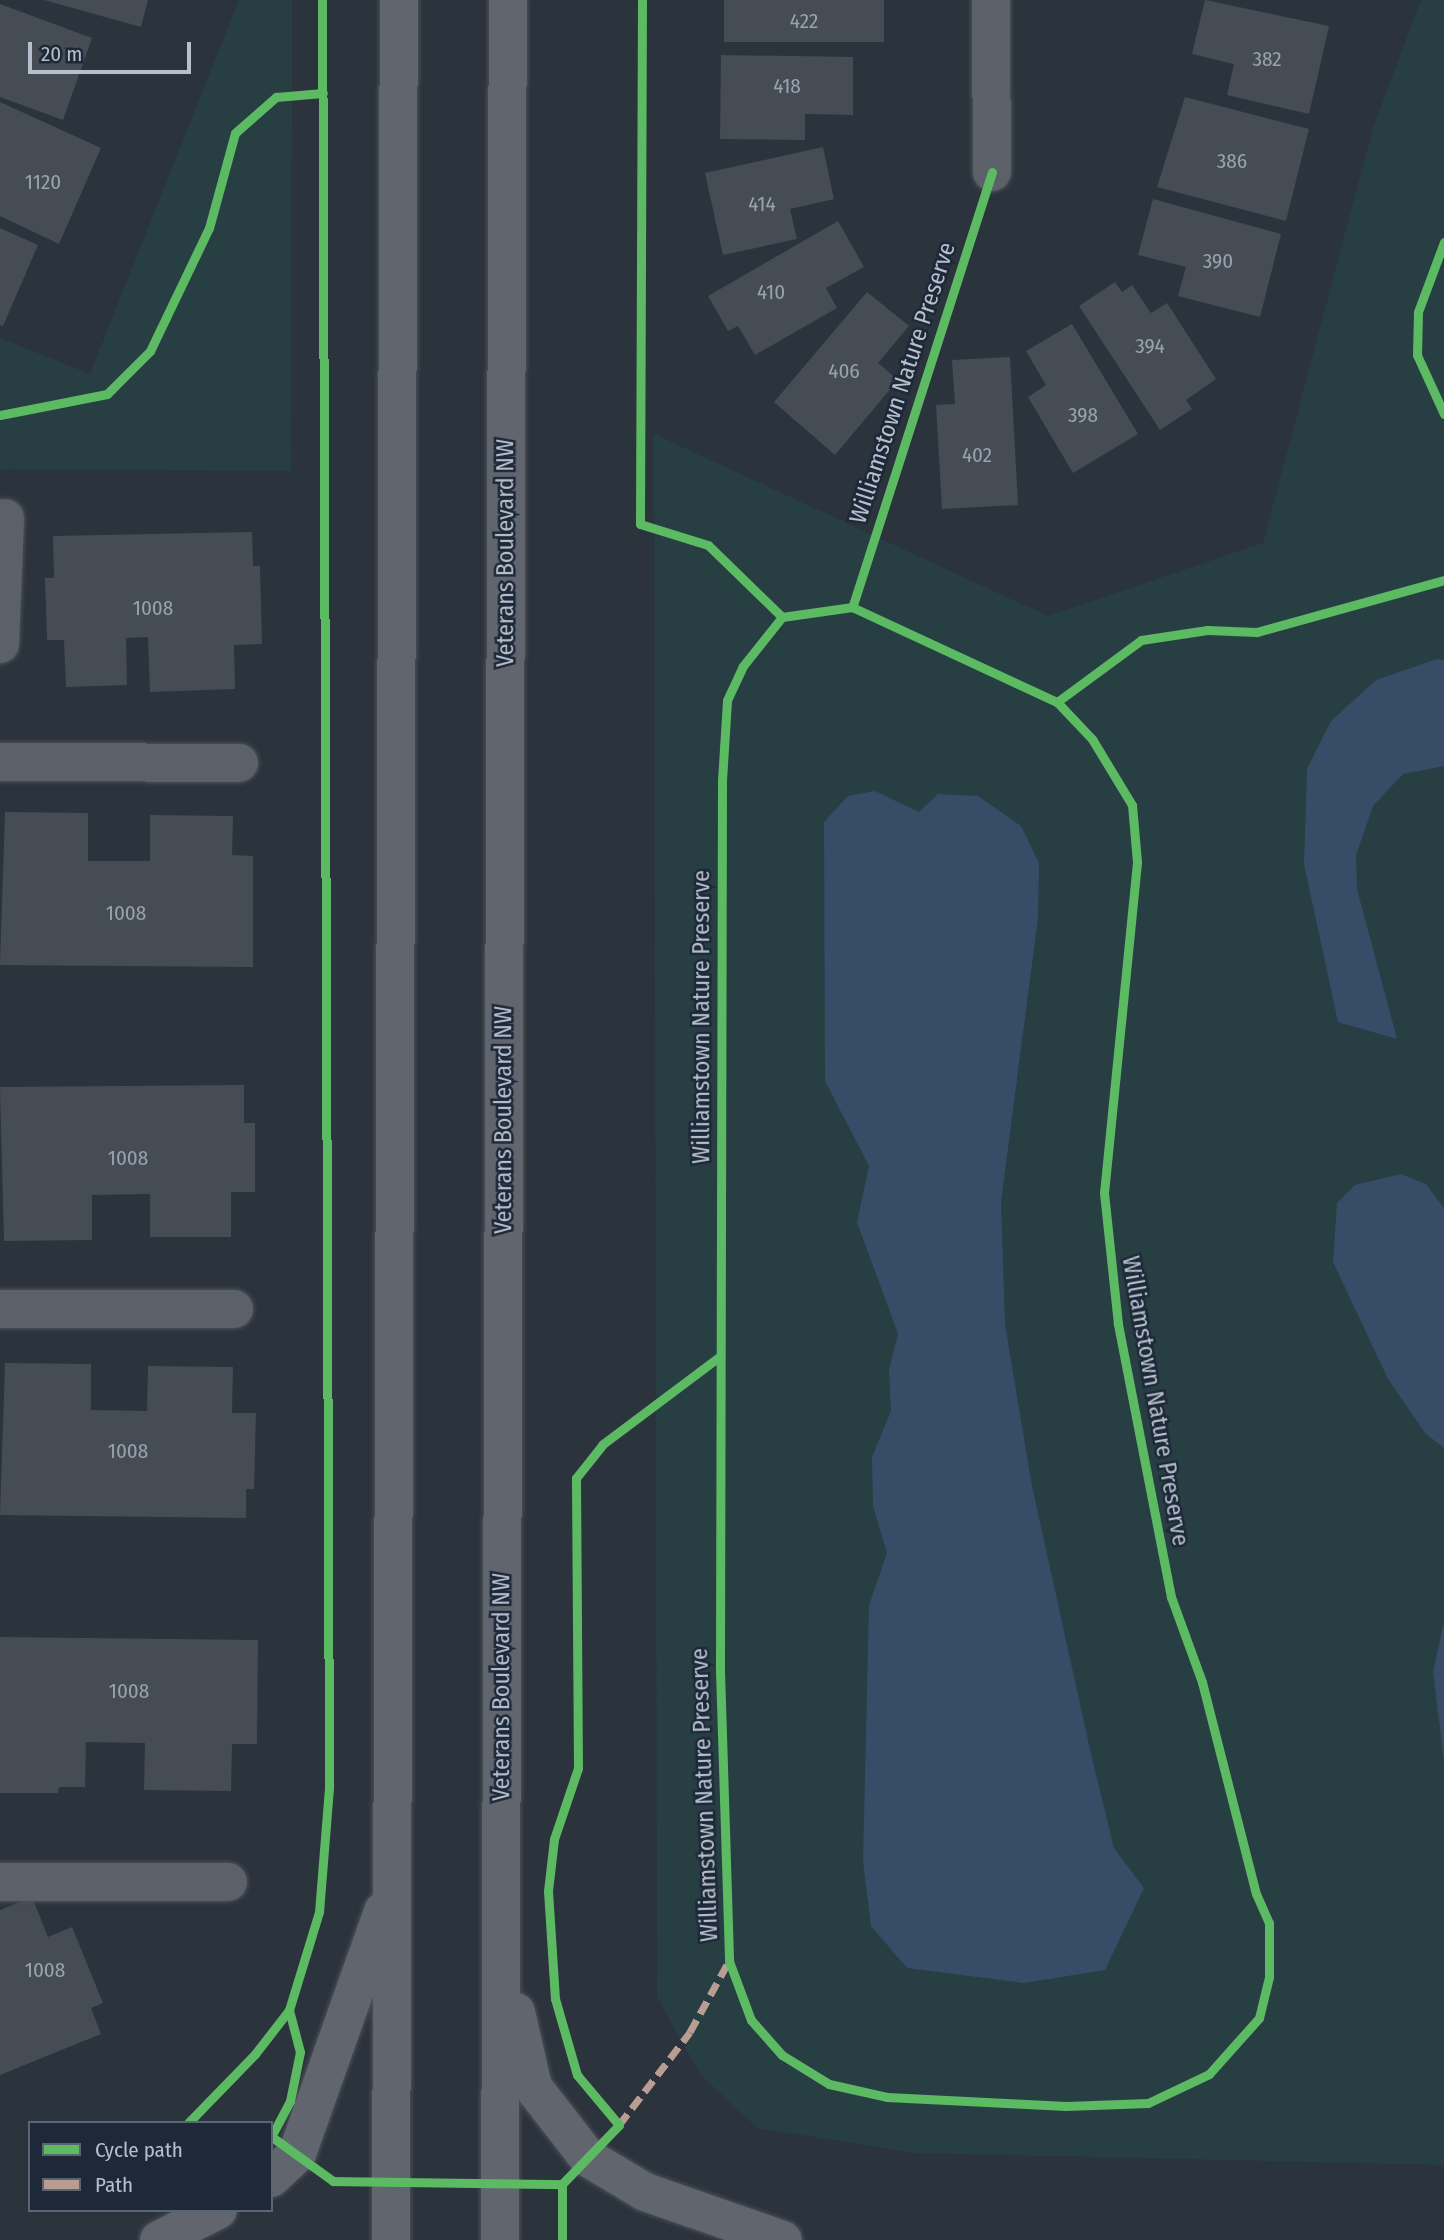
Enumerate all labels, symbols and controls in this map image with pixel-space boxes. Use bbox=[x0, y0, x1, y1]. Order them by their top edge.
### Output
house number: 422 bbox=[790, 8, 818, 34]
scale bar bbox=[32, 28, 194, 72]
text: 20 m bbox=[41, 41, 82, 67]
house number: 382 bbox=[1252, 46, 1282, 72]
house number: 418 bbox=[773, 73, 801, 99]
house number: 386 bbox=[1217, 148, 1247, 174]
house number: 1120 bbox=[25, 169, 61, 195]
house number: 414 bbox=[748, 191, 776, 217]
street label: Williamstown Nature Preserve bbox=[844, 239, 962, 527]
house number: 390 bbox=[1203, 248, 1233, 274]
house number: 410 bbox=[757, 279, 785, 305]
house number: 394 bbox=[1135, 333, 1165, 359]
house number: 406 bbox=[828, 358, 860, 384]
house number: 398 bbox=[1068, 402, 1098, 428]
street label: Veterans Boulevard NW bbox=[492, 439, 520, 667]
house number: 402 bbox=[962, 442, 992, 468]
house number: 1008 bbox=[133, 595, 173, 621]
street label: Williamstown Nature Preserve bbox=[688, 870, 716, 1164]
house number: 1008 bbox=[106, 900, 146, 926]
street label: Veterans Boulevard NW bbox=[490, 1006, 518, 1234]
house number: 1008 bbox=[108, 1145, 148, 1171]
street label: Williamstown Nature Preserve bbox=[1115, 1254, 1195, 1548]
house number: 1008 bbox=[108, 1438, 148, 1464]
street label: Veterans Boulevard NW bbox=[488, 1573, 516, 1801]
street label: Williamstown Nature Preserve bbox=[685, 1648, 725, 1942]
house number: 1008 bbox=[109, 1678, 149, 1704]
house number: 1008 bbox=[25, 1957, 65, 1983]
legend bbox=[28, 2121, 273, 2212]
text: Cycle path bbox=[95, 2137, 183, 2163]
text: Path bbox=[95, 2172, 133, 2198]

